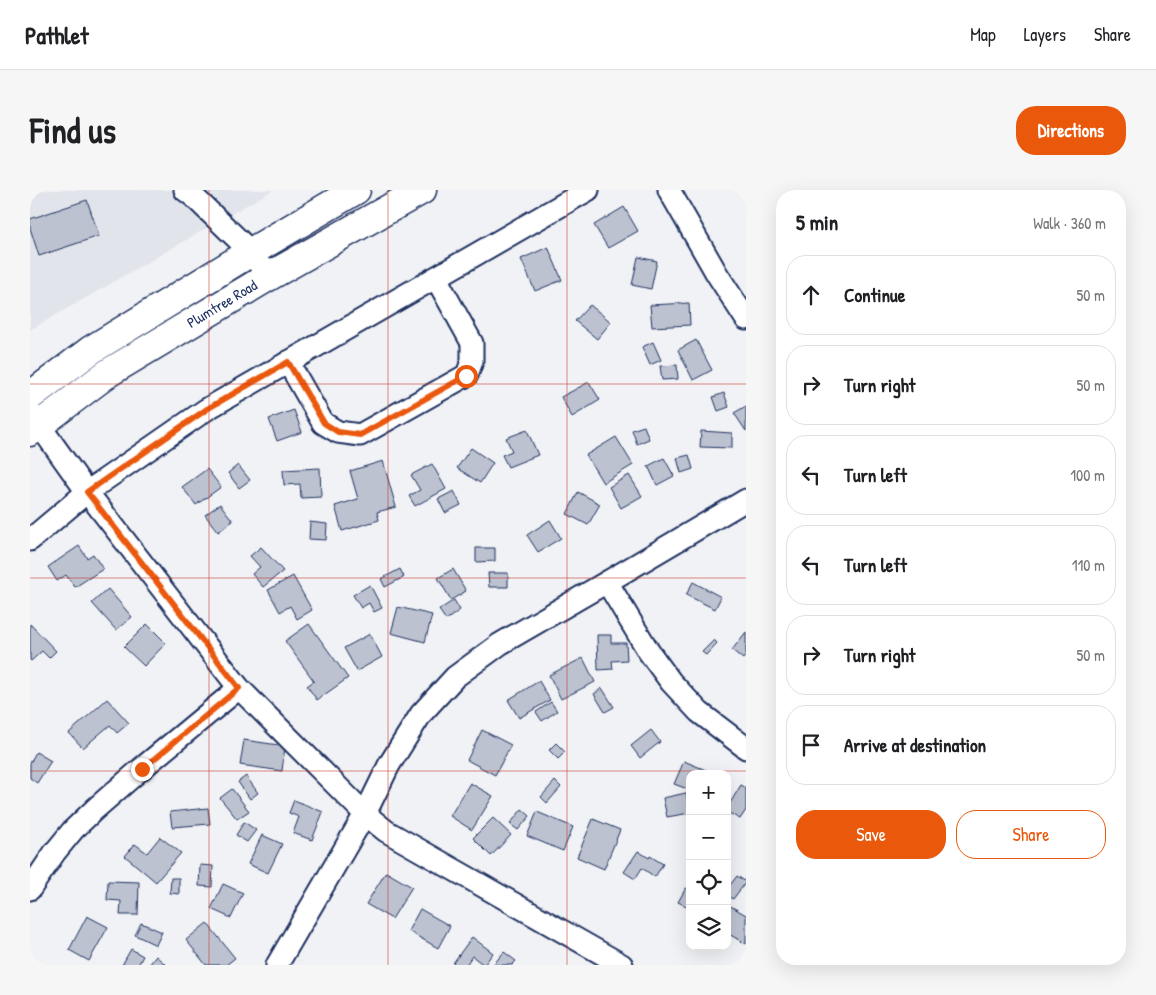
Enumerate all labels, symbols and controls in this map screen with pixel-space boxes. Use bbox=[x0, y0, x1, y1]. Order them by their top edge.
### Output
text: Pathlet bbox=[25, 19, 88, 51]
text: Map bbox=[970, 22, 996, 47]
text: Layers bbox=[1024, 22, 1066, 47]
text: Share bbox=[1094, 22, 1131, 47]
button: Directions bbox=[1016, 106, 1126, 155]
text: Find us bbox=[30, 107, 116, 154]
text: 5 min bbox=[796, 208, 838, 237]
text: Walk · 360 m bbox=[1033, 212, 1106, 234]
street label: Plumtree Road bbox=[183, 274, 261, 333]
icon: ahead bbox=[797, 281, 825, 309]
text: Continue bbox=[844, 282, 905, 308]
text: 50 m bbox=[1077, 284, 1105, 306]
route start bbox=[455, 365, 478, 388]
icon: right bbox=[797, 371, 825, 399]
text: Turn right bbox=[844, 372, 915, 398]
text: 50 m bbox=[1077, 374, 1105, 396]
icon: left bbox=[797, 461, 825, 489]
text: Turn left bbox=[844, 462, 907, 488]
text: 100 m bbox=[1070, 464, 1105, 486]
icon: left bbox=[797, 551, 825, 579]
text: Turn left bbox=[844, 552, 907, 578]
text: 110 m bbox=[1072, 554, 1105, 576]
icon: right bbox=[797, 641, 825, 669]
text: Turn right bbox=[844, 642, 915, 668]
text: 50 m bbox=[1077, 644, 1105, 666]
icon: arrive bbox=[797, 731, 825, 759]
text: Arrive at destination bbox=[844, 732, 986, 758]
route end bbox=[131, 758, 154, 781]
map controls bbox=[686, 770, 731, 950]
button: + bbox=[686, 770, 731, 815]
button: Save bbox=[796, 810, 946, 859]
button: Share bbox=[956, 810, 1106, 859]
button: − bbox=[686, 815, 731, 860]
button: locate bbox=[686, 860, 731, 905]
button: layers bbox=[686, 905, 731, 950]

